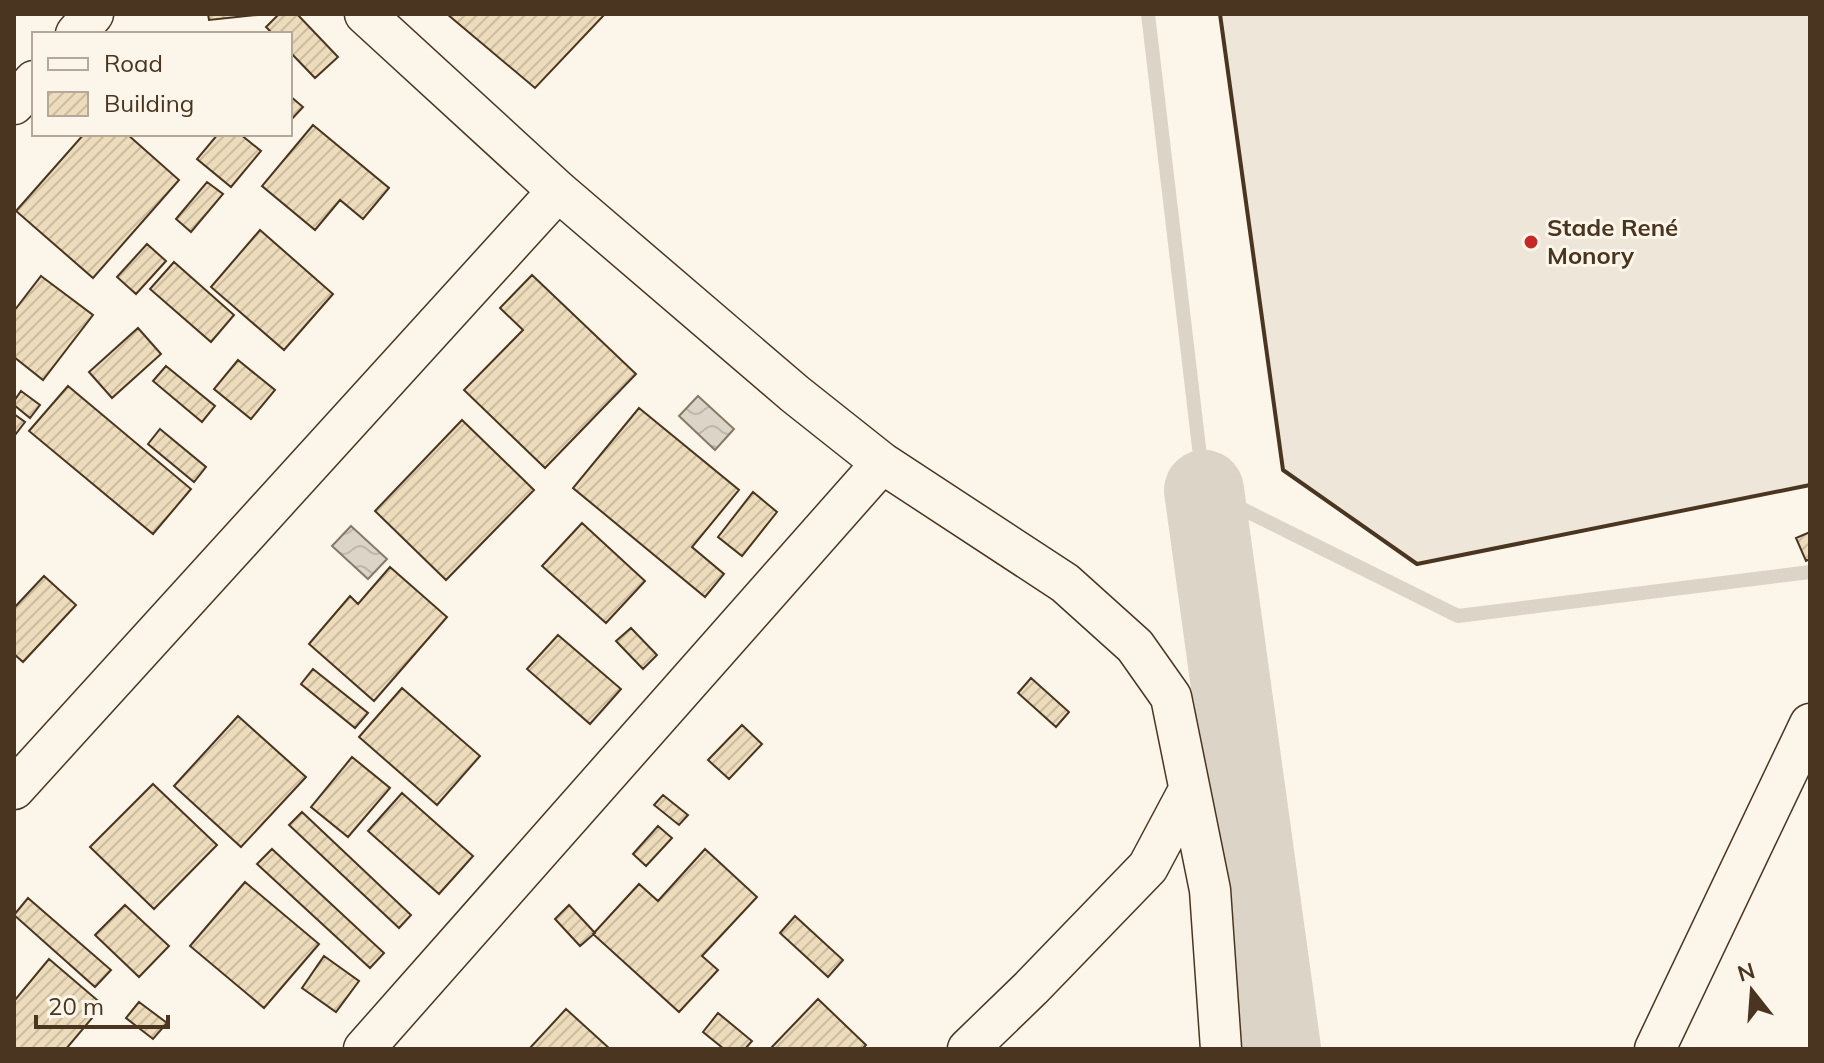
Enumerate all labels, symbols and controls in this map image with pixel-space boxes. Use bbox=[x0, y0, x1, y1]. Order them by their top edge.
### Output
legend bbox=[32, 32, 292, 136]
text: Road bbox=[104, 48, 163, 78]
text: Building bbox=[104, 88, 194, 118]
place label: Stade René Monory bbox=[1547, 212, 1678, 270]
marker: Stade René Monory bbox=[1522, 233, 1540, 251]
north arrow bbox=[1712, 951, 1792, 1031]
text: N bbox=[1734, 956, 1758, 988]
scale bar bbox=[36, 979, 168, 1029]
text: 20 m bbox=[48, 991, 104, 1021]

